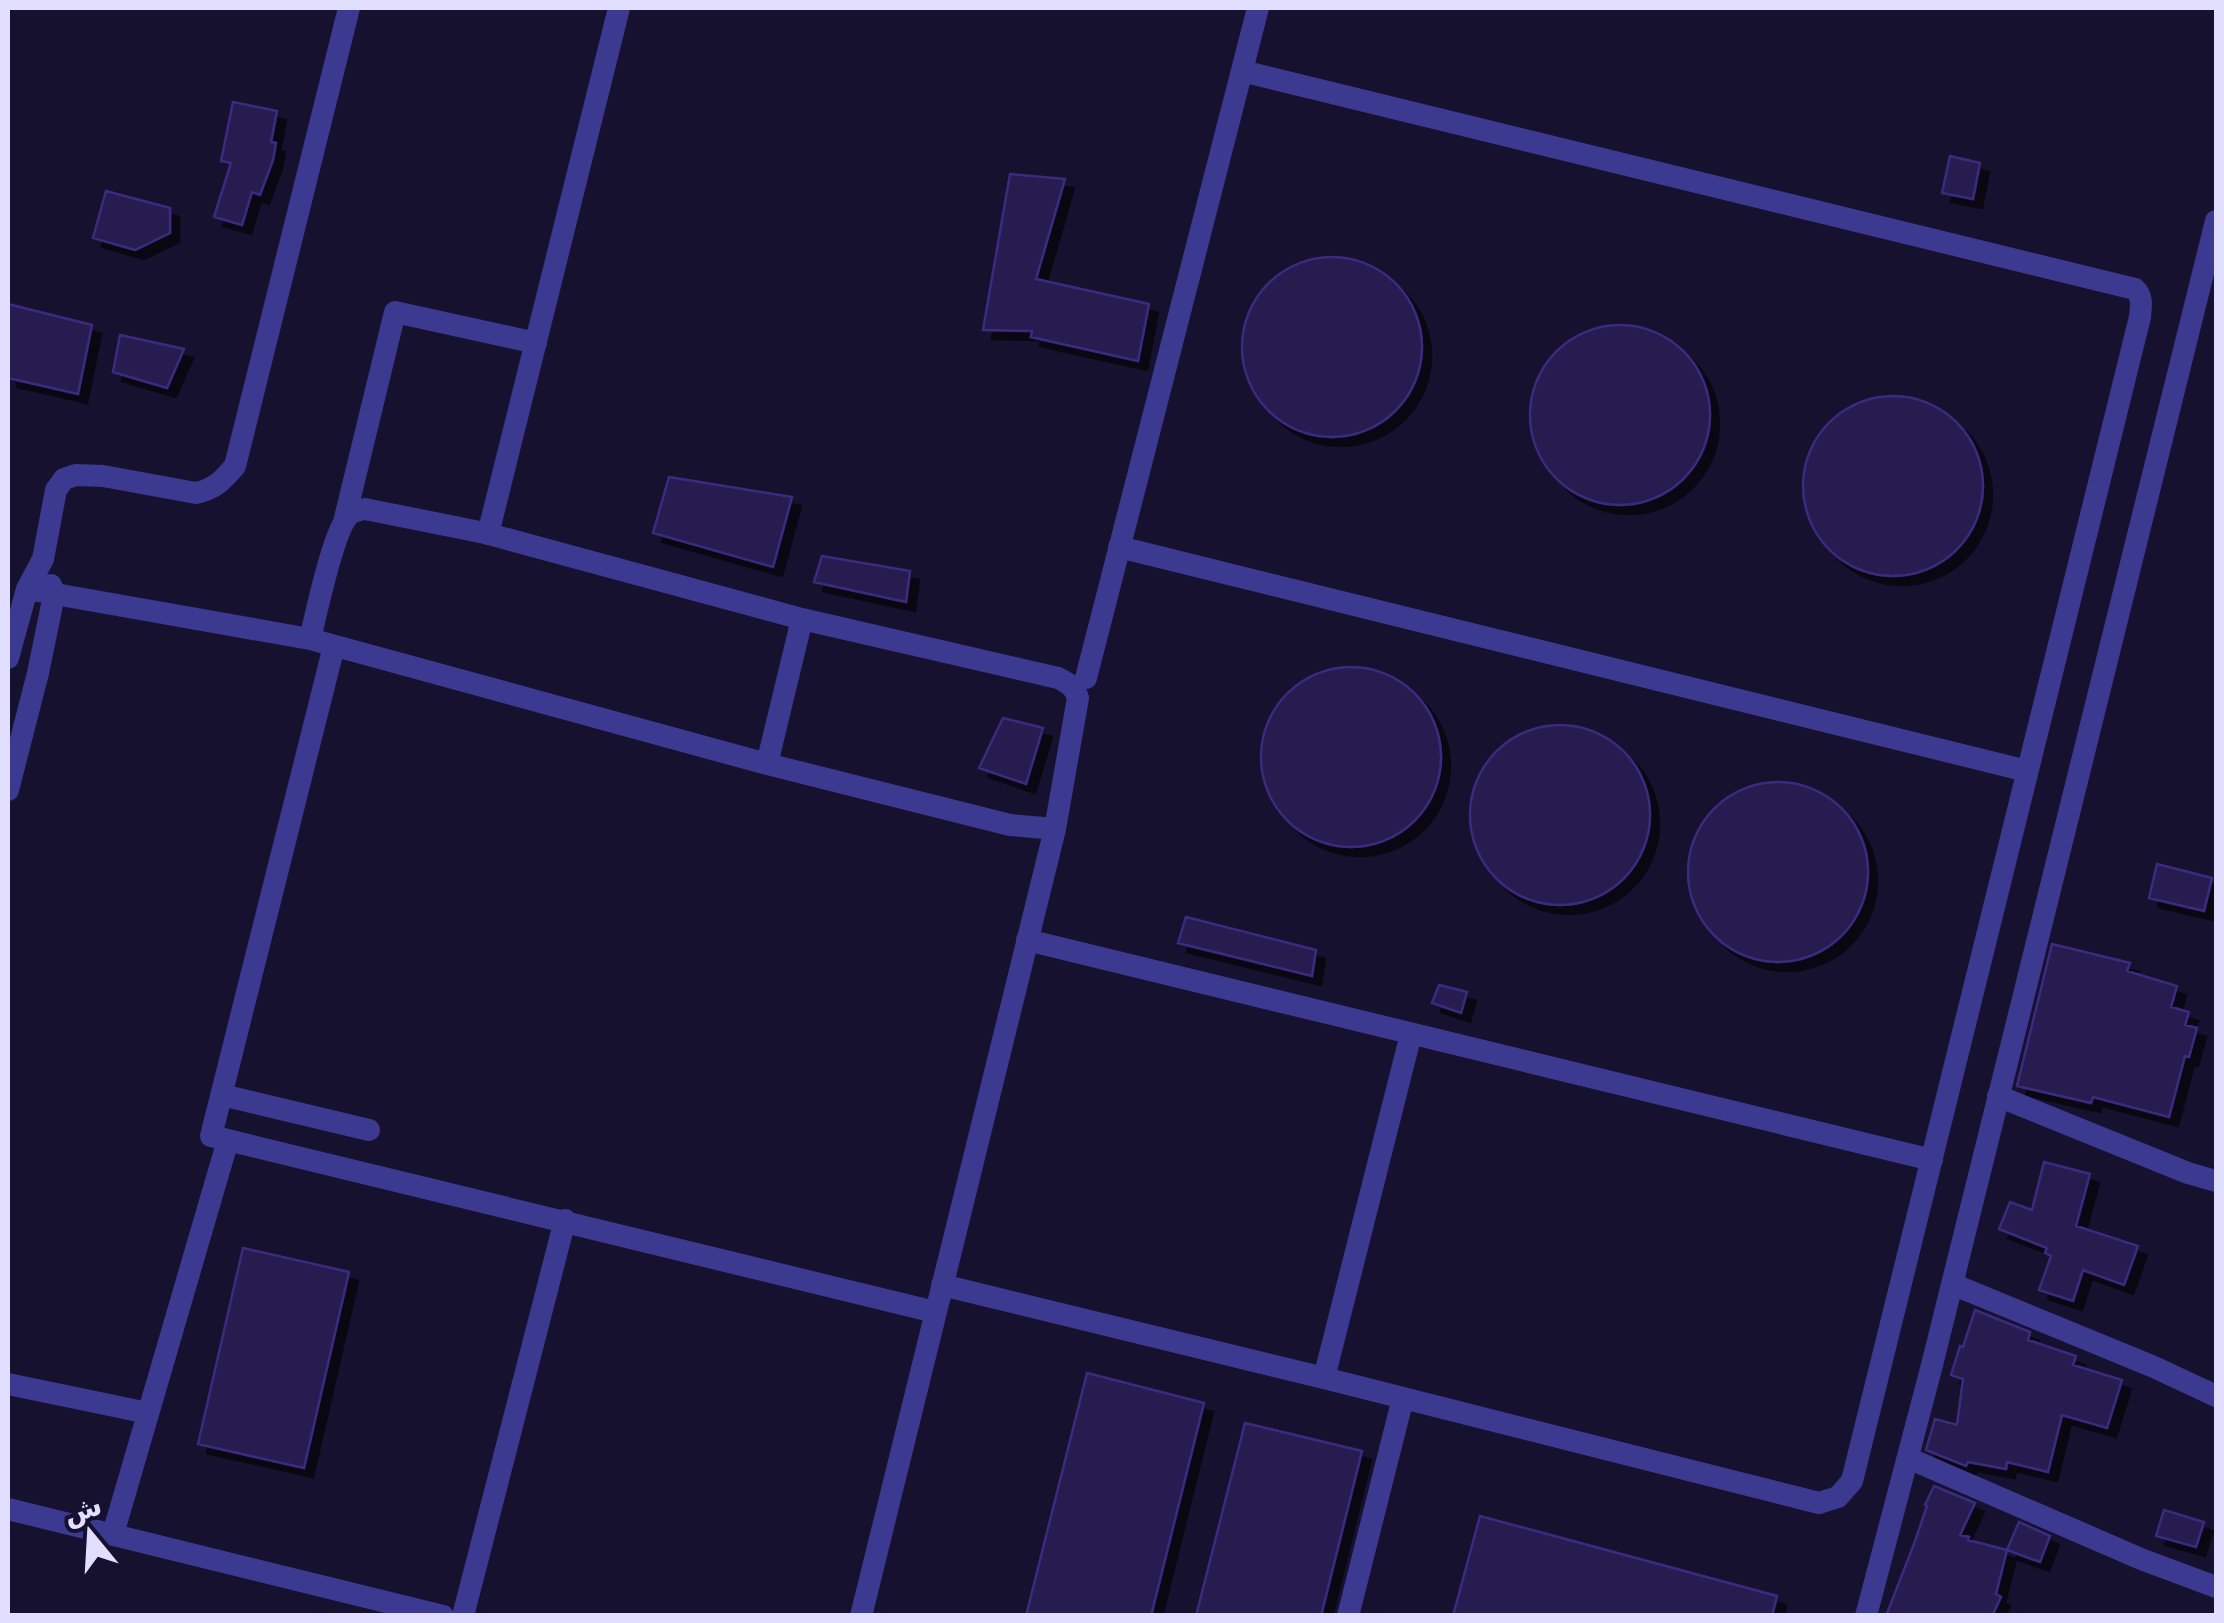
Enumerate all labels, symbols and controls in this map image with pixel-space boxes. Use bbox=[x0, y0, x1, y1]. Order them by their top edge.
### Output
north arrow bbox=[40, 1483, 140, 1583]
text: ش bbox=[59, 1488, 106, 1531]

